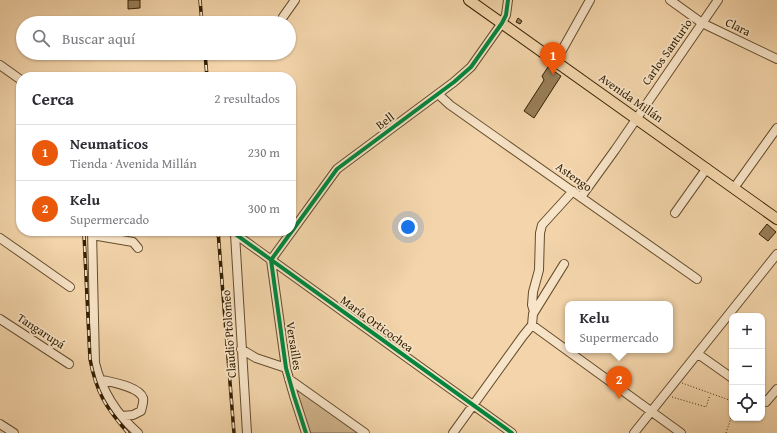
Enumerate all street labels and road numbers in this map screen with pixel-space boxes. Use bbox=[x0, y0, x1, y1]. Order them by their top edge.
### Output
street label: Clara bbox=[723, 13, 754, 40]
street label: Carlos Santurio bbox=[637, 15, 696, 88]
street label: Avenida Millán bbox=[596, 69, 667, 126]
street label: Bell bbox=[372, 108, 398, 133]
street label: Astengo bbox=[553, 158, 596, 195]
street label: Claudio Ptolomeo bbox=[217, 289, 240, 379]
street label: María Orticochea bbox=[337, 291, 418, 356]
street label: Tangarupá bbox=[14, 309, 69, 353]
street label: Versailles bbox=[282, 321, 307, 372]

